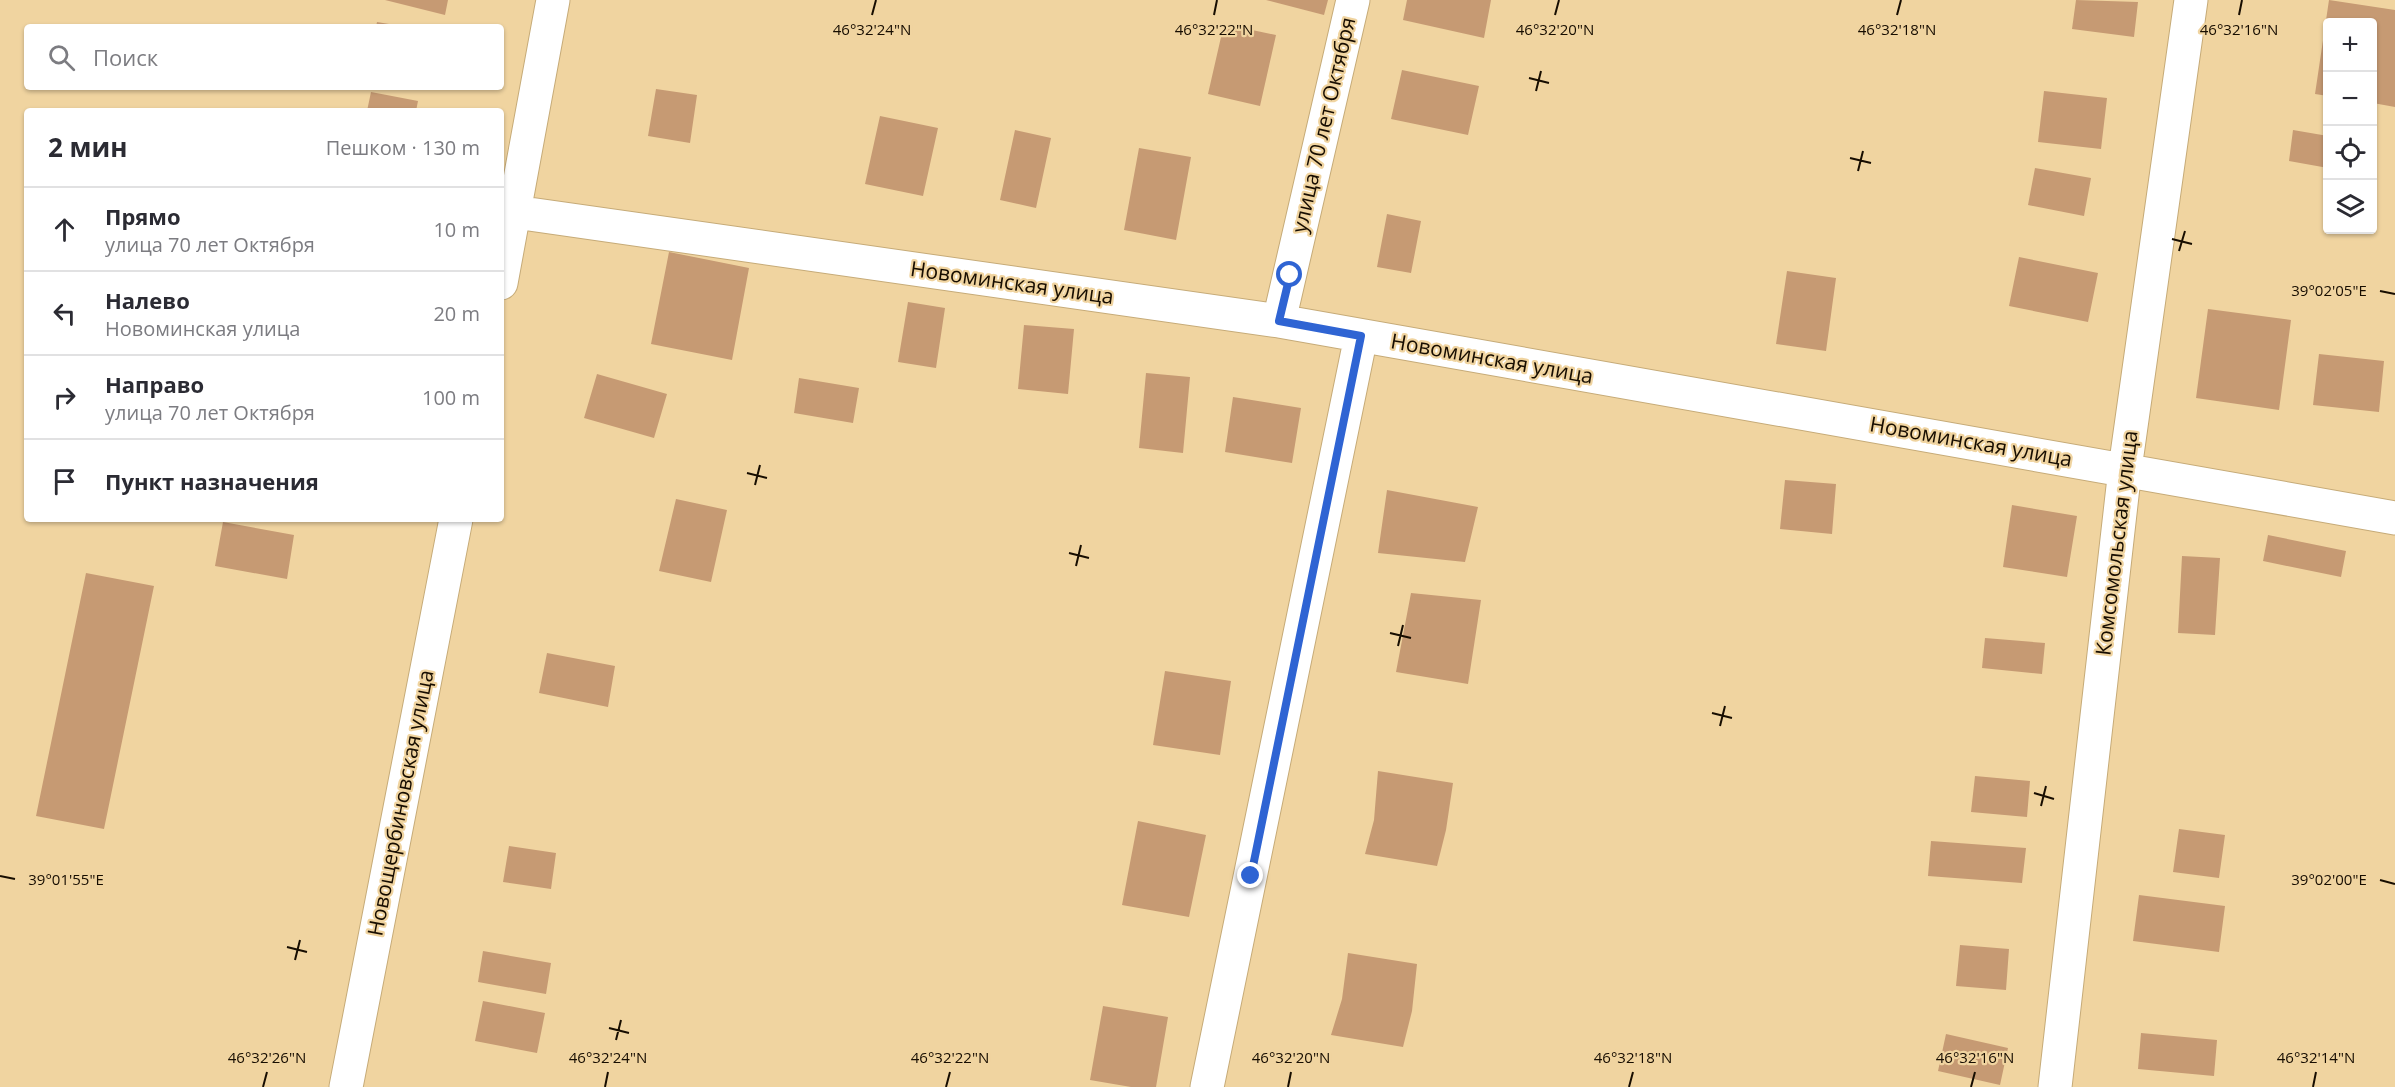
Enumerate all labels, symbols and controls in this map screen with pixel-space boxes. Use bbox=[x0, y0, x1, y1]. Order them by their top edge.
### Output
street label: улица 70 лет Октября bbox=[1285, 14, 1361, 235]
map controls bbox=[2323, 18, 2377, 234]
button: + bbox=[2323, 18, 2377, 72]
text: 46°32'24"N bbox=[833, 19, 911, 39]
text: 46°32'22"N bbox=[1175, 19, 1253, 39]
text: 46°32'20"N bbox=[1516, 19, 1594, 39]
text: 46°32'18"N bbox=[1858, 19, 1936, 39]
text: 46°32'16"N bbox=[2200, 19, 2278, 39]
search box bbox=[24, 24, 504, 90]
icon: search bbox=[45, 41, 78, 74]
text: Поиск bbox=[93, 42, 158, 72]
button: − bbox=[2323, 72, 2377, 126]
button: locate bbox=[2323, 126, 2377, 180]
text: 2 мин bbox=[48, 129, 128, 165]
text: Пешком · 130 m bbox=[326, 134, 480, 161]
button: layers bbox=[2323, 180, 2377, 234]
text: Прямо bbox=[105, 201, 181, 231]
icon: ahead bbox=[48, 213, 81, 246]
text: 10 m bbox=[433, 216, 480, 243]
text: улица 70 лет Октября bbox=[105, 231, 315, 258]
street label: Новоминская улица bbox=[909, 254, 1116, 310]
route start bbox=[1276, 261, 1302, 287]
text: 39°02'05"E bbox=[2291, 280, 2367, 300]
text: Налево bbox=[105, 285, 190, 315]
icon: left bbox=[48, 297, 81, 330]
text: 20 m bbox=[433, 300, 480, 327]
text: Новоминская улица bbox=[105, 315, 300, 342]
street label: Новоминская улица bbox=[1389, 326, 1596, 390]
text: Направо bbox=[105, 369, 204, 399]
icon: right bbox=[48, 381, 81, 414]
text: 100 m bbox=[422, 384, 480, 411]
text: улица 70 лет Октября bbox=[105, 399, 315, 426]
street label: Новоминская улица bbox=[1868, 409, 2075, 473]
street label: Комсомольская улица bbox=[2088, 429, 2144, 657]
icon: arrive bbox=[48, 465, 81, 498]
text: Пункт назначения bbox=[105, 466, 319, 496]
street label: Новощербиновская улица bbox=[360, 667, 440, 938]
route end bbox=[1237, 862, 1263, 888]
text: 39°01'55"E bbox=[28, 869, 104, 889]
text: 39°02'00"E bbox=[2291, 869, 2367, 889]
text: 46°32'26"N bbox=[228, 1047, 306, 1067]
text: 46°32'24"N bbox=[569, 1047, 647, 1067]
text: 46°32'22"N bbox=[911, 1047, 989, 1067]
text: 46°32'20"N bbox=[1252, 1047, 1330, 1067]
text: 46°32'18"N bbox=[1594, 1047, 1672, 1067]
text: 46°32'16"N bbox=[1936, 1047, 2014, 1067]
text: 46°32'14"N bbox=[2277, 1047, 2355, 1067]

